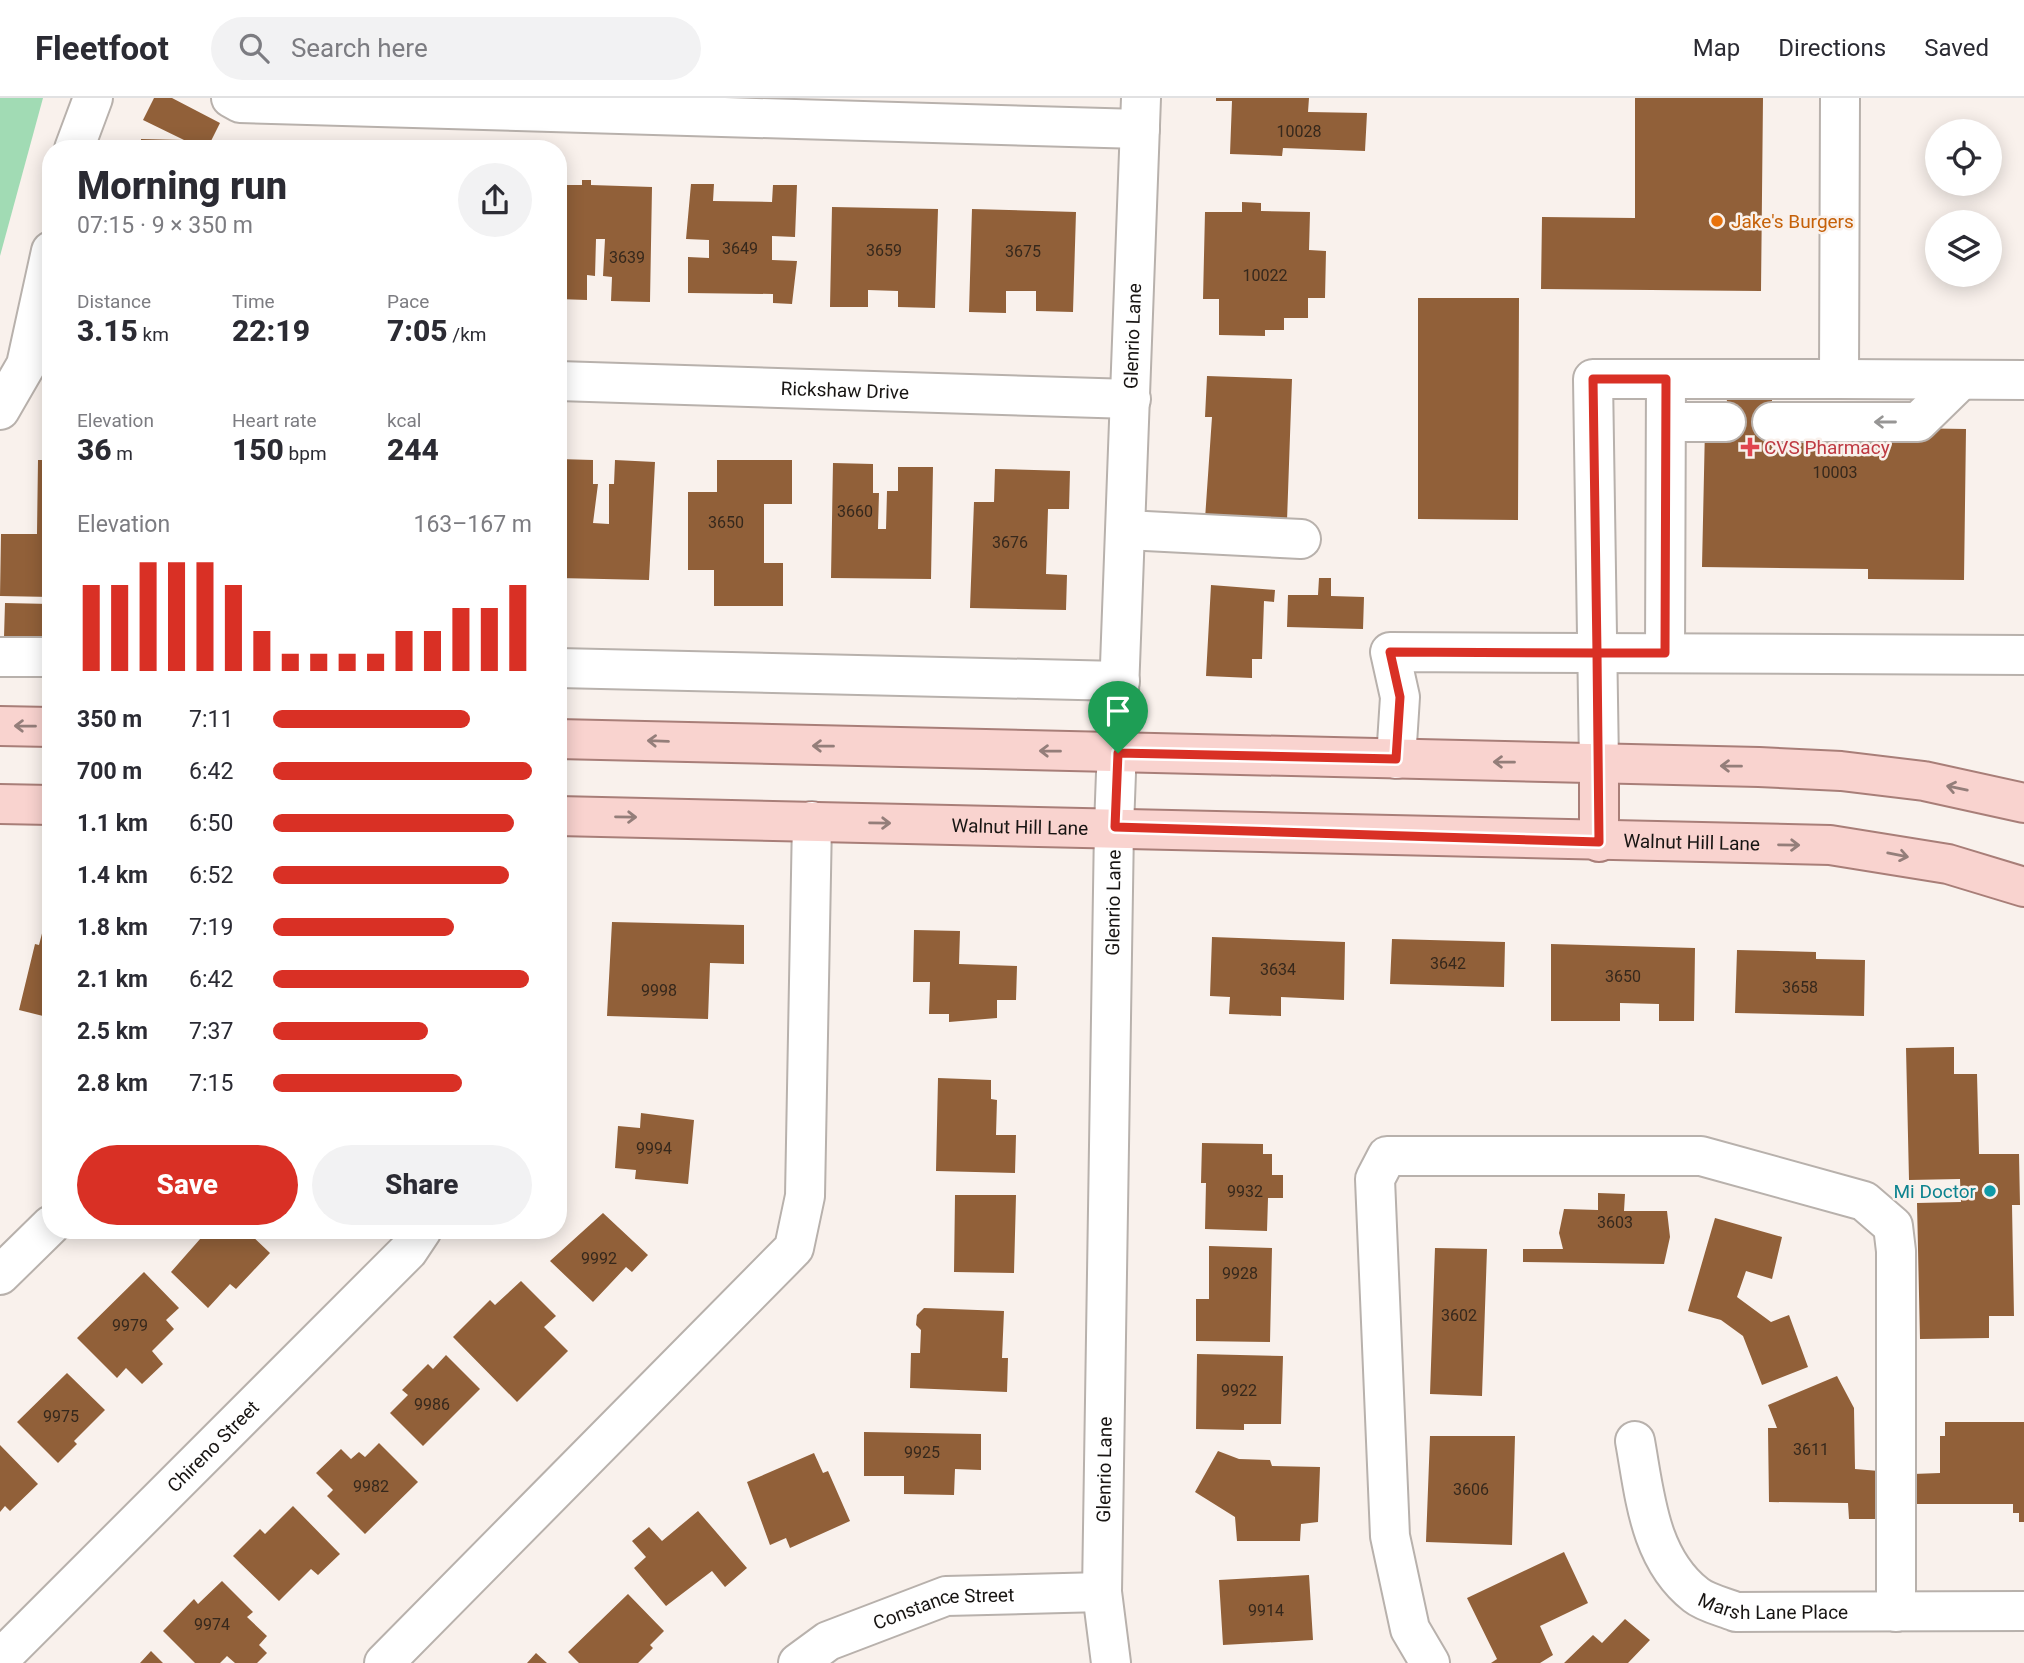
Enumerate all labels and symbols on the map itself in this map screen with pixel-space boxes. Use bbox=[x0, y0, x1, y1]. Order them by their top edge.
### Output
house number: 10028 bbox=[1277, 122, 1321, 141]
place label: Jake's Burgers bbox=[1731, 210, 1854, 233]
marker: Jake's Burgers bbox=[1709, 213, 1725, 229]
house number: 3649 bbox=[722, 239, 758, 258]
house number: 3659 bbox=[866, 241, 902, 260]
house number: 3675 bbox=[1005, 242, 1041, 261]
house number: 3639 bbox=[609, 248, 645, 267]
house number: 10022 bbox=[1243, 266, 1287, 285]
street label: Glenrio Lane bbox=[1119, 283, 1146, 389]
street label: Rickshaw Drive bbox=[780, 377, 909, 404]
one-way arrow bbox=[1874, 415, 1897, 429]
place label: CVS Pharmacy bbox=[1764, 436, 1890, 459]
marker: CVS Pharmacy bbox=[1742, 439, 1758, 455]
house number: 10003 bbox=[1813, 463, 1857, 482]
house number: 3660 bbox=[837, 502, 873, 521]
house number: 3650 bbox=[708, 513, 744, 532]
house number: 3676 bbox=[992, 533, 1028, 552]
pin bbox=[1088, 681, 1148, 753]
one-way arrow bbox=[14, 719, 37, 733]
one-way arrow bbox=[647, 735, 670, 748]
one-way arrow bbox=[811, 739, 834, 752]
one-way arrow bbox=[1039, 744, 1062, 758]
one-way arrow bbox=[1493, 755, 1516, 768]
one-way arrow bbox=[1720, 760, 1743, 773]
one-way arrow bbox=[1946, 781, 1969, 795]
one-way arrow bbox=[615, 810, 638, 824]
street label: Walnut Hill Lane bbox=[951, 813, 1089, 840]
one-way arrow bbox=[868, 816, 891, 829]
street label: Walnut Hill Lane bbox=[1623, 829, 1760, 855]
one-way arrow bbox=[1778, 838, 1801, 852]
one-way arrow bbox=[1886, 848, 1909, 862]
street label: Glenrio Lane bbox=[1100, 850, 1125, 956]
house number: 3642 bbox=[1430, 954, 1466, 973]
house number: 3634 bbox=[1260, 960, 1296, 979]
house number: 3650 bbox=[1605, 967, 1641, 986]
house number: 3658 bbox=[1782, 978, 1818, 997]
house number: 9998 bbox=[641, 981, 677, 1000]
house number: 9994 bbox=[636, 1139, 672, 1158]
place label: Mi Doctor bbox=[1894, 1180, 1977, 1203]
house number: 9932 bbox=[1227, 1182, 1263, 1201]
marker: Mi Doctor bbox=[1982, 1183, 1998, 1199]
house number: 3603 bbox=[1597, 1213, 1633, 1232]
house number: 9992 bbox=[581, 1249, 617, 1268]
house number: 9928 bbox=[1222, 1264, 1258, 1283]
house number: 3602 bbox=[1441, 1306, 1477, 1325]
house number: 9979 bbox=[112, 1316, 148, 1335]
house number: 9922 bbox=[1221, 1381, 1257, 1400]
house number: 9986 bbox=[414, 1395, 450, 1414]
street label: Chireno Street bbox=[162, 1396, 263, 1497]
house number: 9975 bbox=[43, 1407, 79, 1426]
street label: Glenrio Lane bbox=[1092, 1416, 1116, 1523]
house number: 3611 bbox=[1793, 1440, 1829, 1459]
house number: 9925 bbox=[904, 1443, 940, 1462]
house number: 9982 bbox=[353, 1477, 389, 1496]
house number: 3606 bbox=[1453, 1480, 1489, 1499]
street label: Constance Street bbox=[870, 1583, 1015, 1634]
street label: Marsh Lane Place bbox=[1695, 1587, 1848, 1624]
house number: 9914 bbox=[1248, 1601, 1284, 1620]
house number: 9974 bbox=[194, 1615, 230, 1634]

